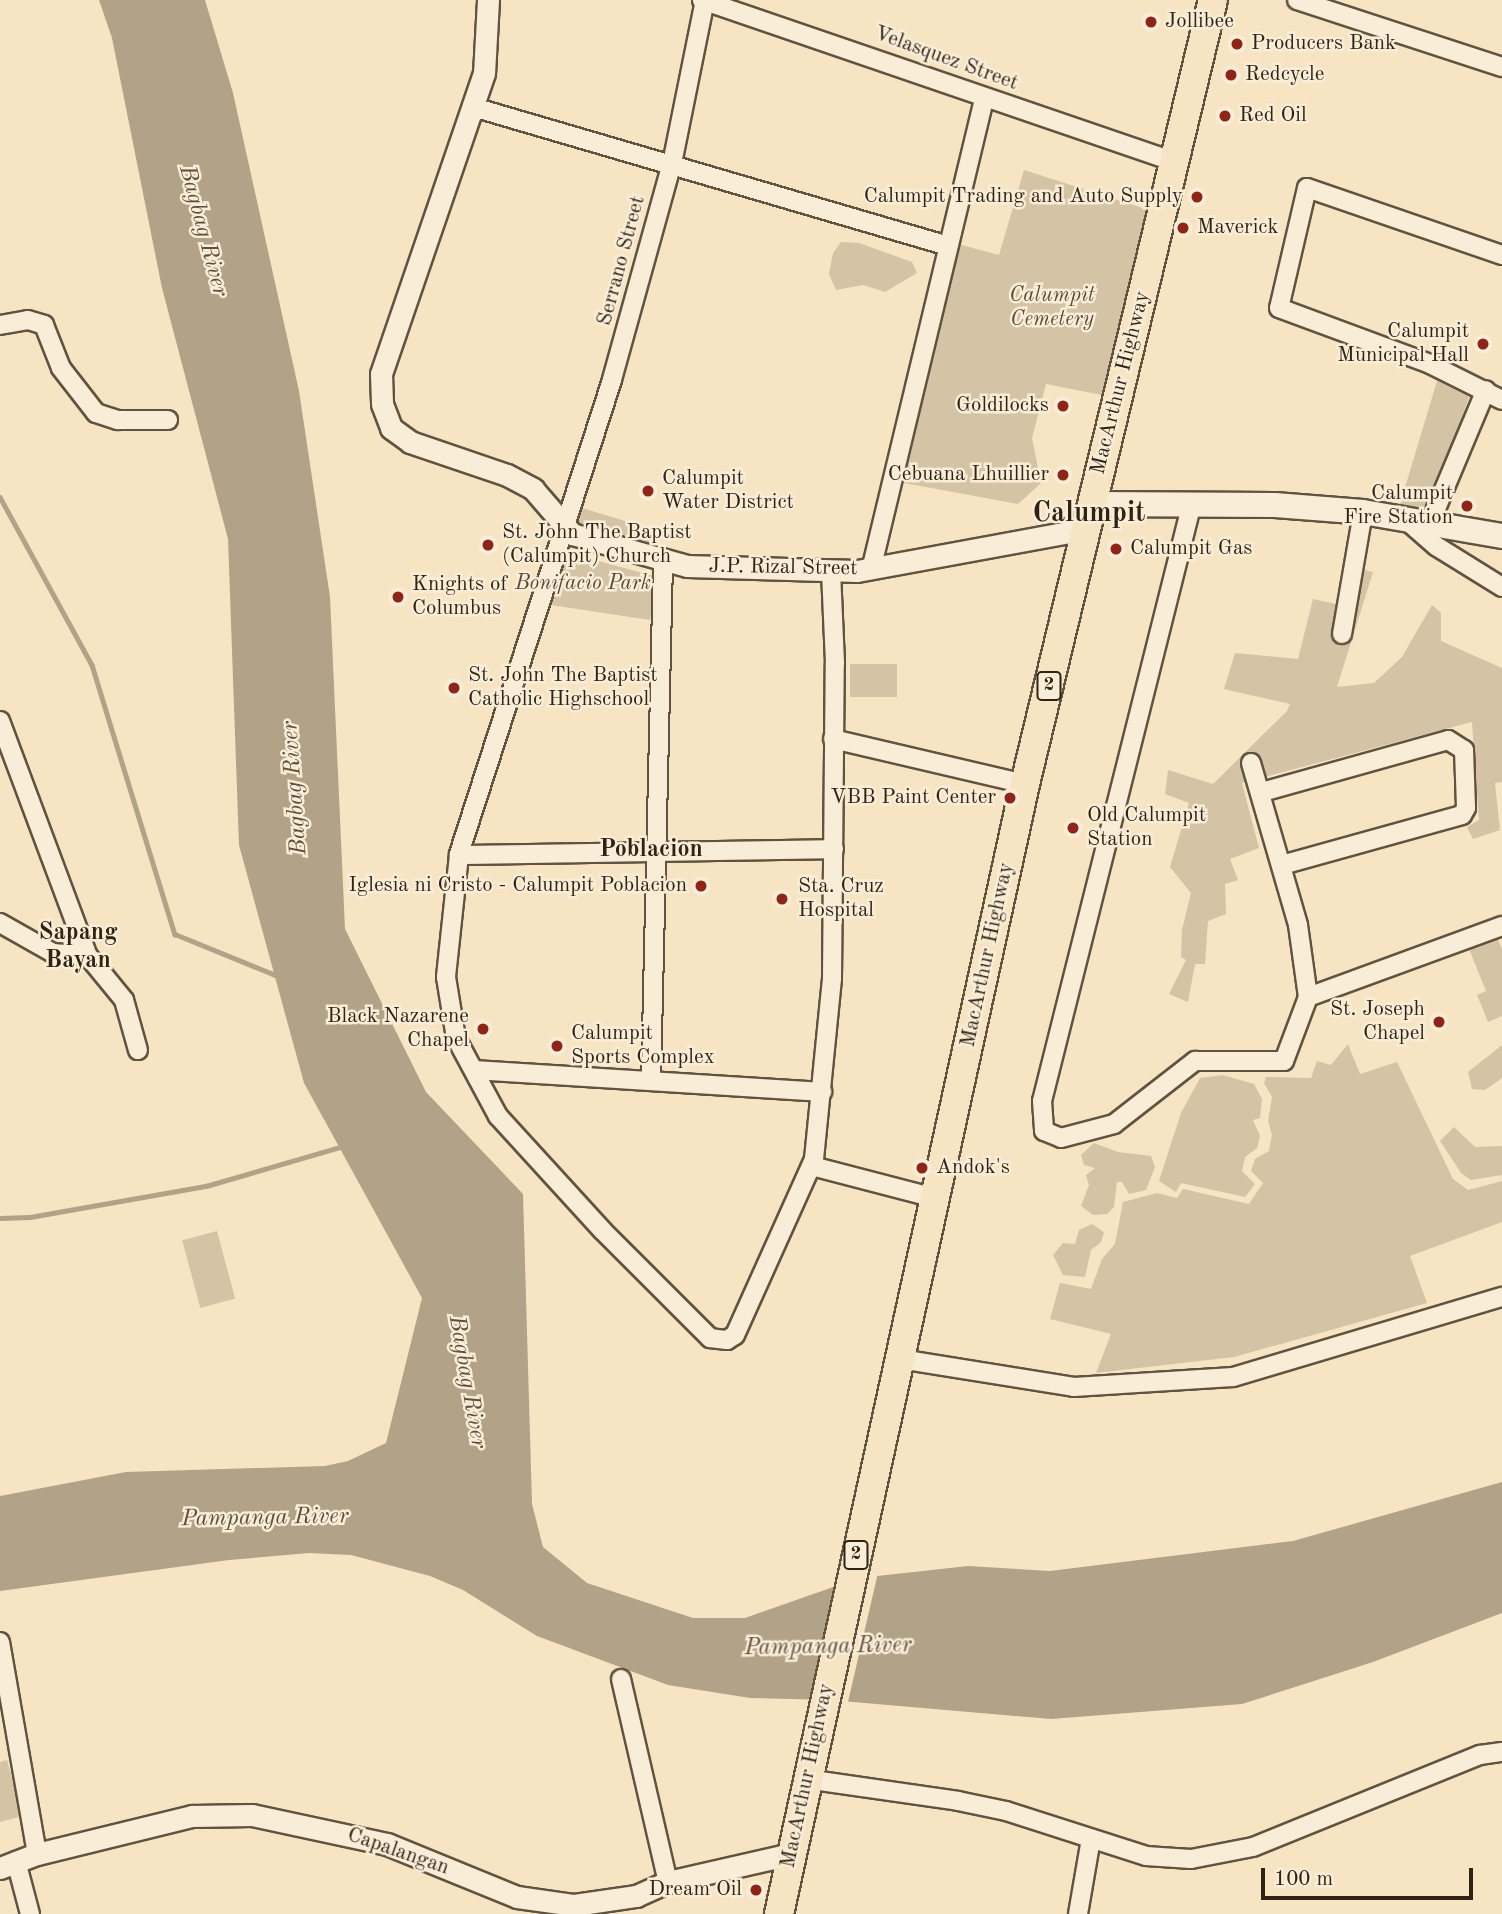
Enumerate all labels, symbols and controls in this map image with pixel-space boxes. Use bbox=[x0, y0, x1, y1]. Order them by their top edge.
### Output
place label: Jollibee bbox=[1165, 9, 1234, 35]
marker: Jollibee bbox=[1143, 14, 1159, 30]
street label: Velasquez Street bbox=[871, 21, 1021, 97]
place label: Producers Bank bbox=[1251, 31, 1396, 57]
marker: Producers Bank bbox=[1229, 36, 1245, 52]
place label: Redcycle bbox=[1245, 62, 1324, 88]
marker: Redcycle bbox=[1223, 67, 1239, 83]
place label: Red Oil bbox=[1239, 103, 1307, 129]
marker: Red Oil bbox=[1217, 108, 1233, 124]
water label: Bagbag River bbox=[172, 162, 234, 300]
place label: Calumpit Trading and Auto Supply bbox=[864, 184, 1183, 210]
marker: Calumpit Trading and Auto Supply bbox=[1189, 189, 1205, 205]
street label: Serrano Street bbox=[593, 193, 651, 329]
place label: Maverick bbox=[1197, 215, 1278, 241]
marker: Maverick bbox=[1175, 220, 1191, 236]
park label: Calumpit Cemetery bbox=[1009, 283, 1095, 333]
street label: MacArthur Highway bbox=[1086, 289, 1156, 477]
place label: Calumpit Municipal Hall bbox=[1337, 319, 1469, 369]
marker: Calumpit Municipal Hall bbox=[1475, 336, 1491, 352]
place label: Goldilocks bbox=[956, 393, 1049, 419]
marker: Goldilocks bbox=[1055, 398, 1071, 414]
place label: Cebuana Lhuillier bbox=[888, 462, 1049, 488]
place label: Calumpit Water District bbox=[662, 466, 794, 516]
marker: Cebuana Lhuillier bbox=[1055, 467, 1071, 483]
place label: Calumpit Fire Station bbox=[1343, 481, 1453, 531]
marker: Calumpit Water District bbox=[640, 483, 656, 499]
district label: Calumpit bbox=[1033, 497, 1145, 531]
marker: Calumpit Fire Station bbox=[1459, 498, 1475, 514]
place label: St. John The Baptist (Calumpit) Church bbox=[502, 520, 692, 570]
place label: Calumpit Gas bbox=[1130, 536, 1252, 562]
marker: St. John The Baptist (Calumpit) Church bbox=[480, 537, 496, 553]
marker: Calumpit Gas bbox=[1108, 541, 1124, 557]
street label: J.P. Rizal Street bbox=[708, 554, 858, 582]
park label: Bonifacio Park bbox=[515, 571, 651, 597]
place label: Knights of Columbus bbox=[412, 572, 507, 622]
marker: Knights of Columbus bbox=[390, 589, 406, 605]
place label: St. John The Baptist Catholic Highschool bbox=[468, 663, 658, 713]
road number: 2 bbox=[1035, 670, 1063, 702]
marker: St. John The Baptist Catholic Highschool bbox=[446, 680, 462, 696]
water label: Bagbag River bbox=[277, 720, 313, 856]
place label: VBB Paint Center bbox=[830, 785, 996, 811]
marker: VBB Paint Center bbox=[1002, 790, 1018, 806]
place label: Old Calumpit Station bbox=[1087, 803, 1206, 853]
marker: Old Calumpit Station bbox=[1065, 820, 1081, 836]
district label: Poblacion bbox=[599, 837, 703, 865]
street label: MacArthur Highway bbox=[956, 860, 1020, 1050]
place label: Iglesia ni Cristo - Calumpit Poblacion bbox=[349, 873, 687, 899]
place label: Sta. Cruz Hospital bbox=[798, 874, 884, 924]
marker: Iglesia ni Cristo - Calumpit Poblacion bbox=[693, 878, 709, 894]
marker: Sta. Cruz Hospital bbox=[772, 889, 792, 909]
district label: Sapang Bayan bbox=[39, 920, 117, 976]
place label: St. Joseph Chapel bbox=[1330, 997, 1425, 1047]
place label: Black Nazarene Chapel bbox=[327, 1004, 469, 1054]
marker: St. Joseph Chapel bbox=[1431, 1014, 1447, 1030]
marker: Black Nazarene Chapel bbox=[475, 1021, 491, 1037]
place label: Calumpit Sports Complex bbox=[571, 1021, 715, 1071]
marker: Calumpit Sports Complex bbox=[549, 1038, 565, 1054]
place label: Andok's bbox=[936, 1155, 1010, 1181]
marker: Andok's bbox=[914, 1160, 930, 1176]
water label: Bagbag River bbox=[442, 1313, 492, 1451]
water label: Pampanga River bbox=[181, 1503, 349, 1533]
road number: 2 bbox=[842, 1540, 870, 1570]
water label: Pampanga River bbox=[744, 1632, 912, 1662]
street label: MacArthur Highway bbox=[776, 1681, 840, 1871]
street label: Capalangan bbox=[344, 1823, 452, 1881]
scale bar bbox=[1264, 1854, 1476, 1898]
text: 100 m bbox=[1274, 1869, 1333, 1890]
place label: Dream Oil bbox=[648, 1877, 742, 1903]
marker: Dream Oil bbox=[748, 1882, 764, 1898]

